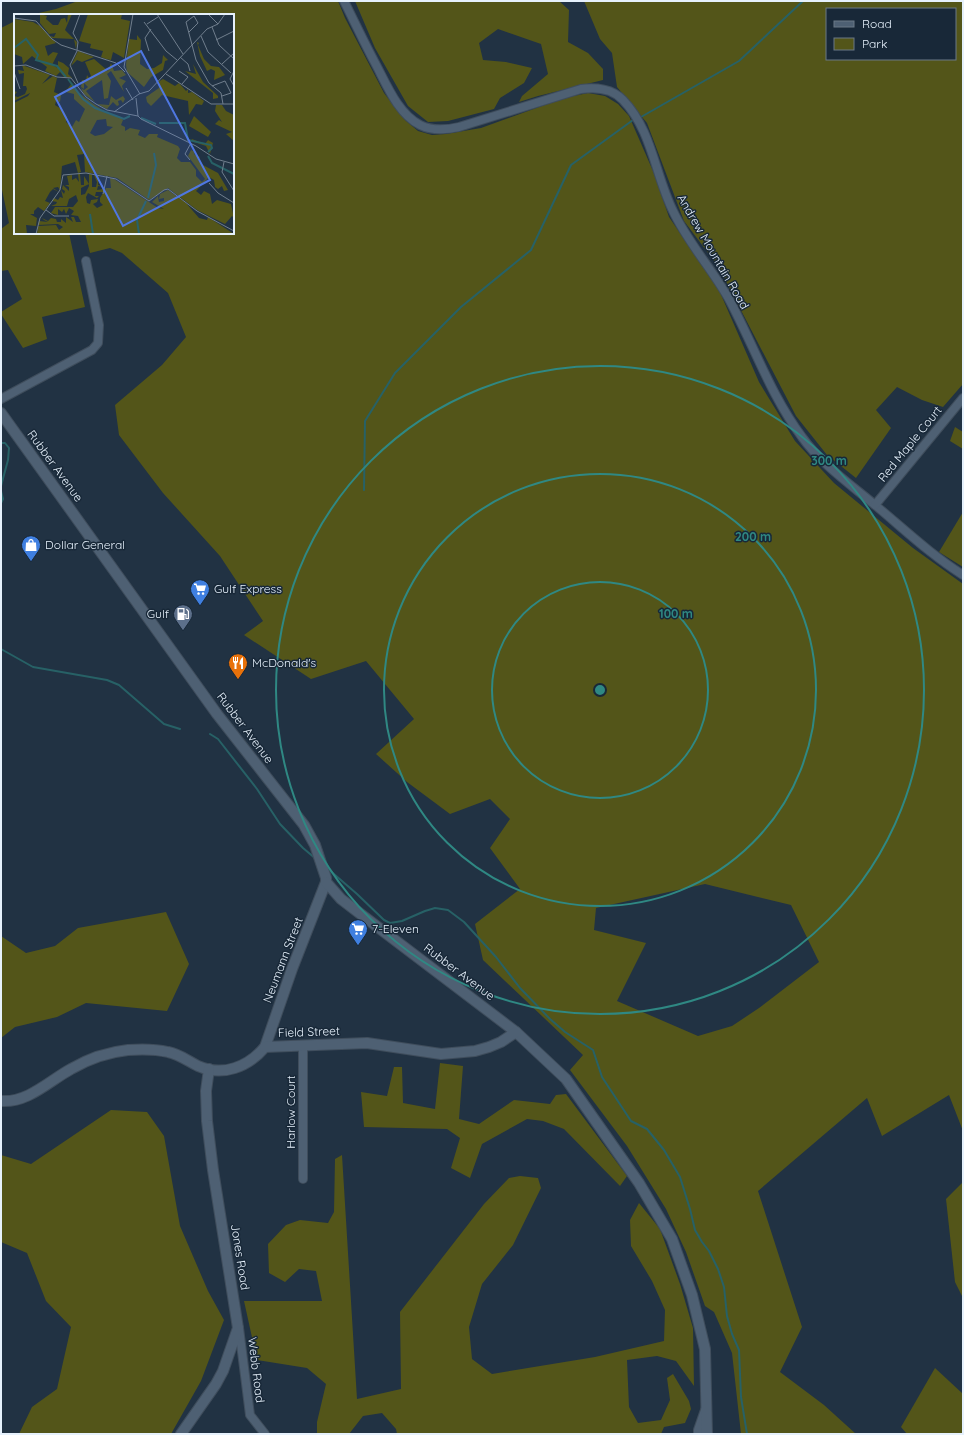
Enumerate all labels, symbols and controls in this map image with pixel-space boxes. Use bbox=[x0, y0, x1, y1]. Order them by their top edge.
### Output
legend bbox=[826, 8, 956, 60]
inset map bbox=[14, 14, 234, 234]
text: Road bbox=[862, 16, 892, 31]
text: Park bbox=[862, 36, 887, 51]
street label: Andrew Mountain Road bbox=[674, 192, 752, 312]
street label: Red Maple Court bbox=[874, 403, 945, 485]
street label: Rubber Avenue bbox=[24, 427, 87, 505]
text: 300 m bbox=[811, 453, 847, 468]
text: 200 m bbox=[735, 529, 771, 544]
shop icon: Dollar General bbox=[20, 534, 42, 562]
place label: Dollar General bbox=[45, 537, 125, 552]
supermarket icon: Gulf Express bbox=[189, 578, 211, 606]
place label: Gulf Express bbox=[214, 581, 282, 596]
fuel station icon: Gulf bbox=[172, 603, 194, 631]
place label: Gulf bbox=[147, 606, 170, 621]
text: 100 m bbox=[659, 606, 693, 621]
restaurant icon: McDonald's bbox=[227, 652, 249, 680]
place label: McDonald's bbox=[252, 655, 317, 670]
centre of rings bbox=[593, 683, 607, 697]
street label: Rubber Avenue bbox=[214, 689, 277, 766]
street label: Neumann Street bbox=[259, 915, 306, 1005]
supermarket icon: 7-Eleven bbox=[347, 918, 369, 946]
place label: 7-Eleven bbox=[372, 921, 419, 936]
street label: Rubber Avenue bbox=[421, 940, 498, 1003]
street label: Field Street bbox=[278, 1023, 340, 1040]
street label: Harlow Court bbox=[283, 1075, 298, 1149]
street label: Jones Road bbox=[228, 1223, 253, 1291]
street label: Webb Road bbox=[245, 1336, 268, 1404]

